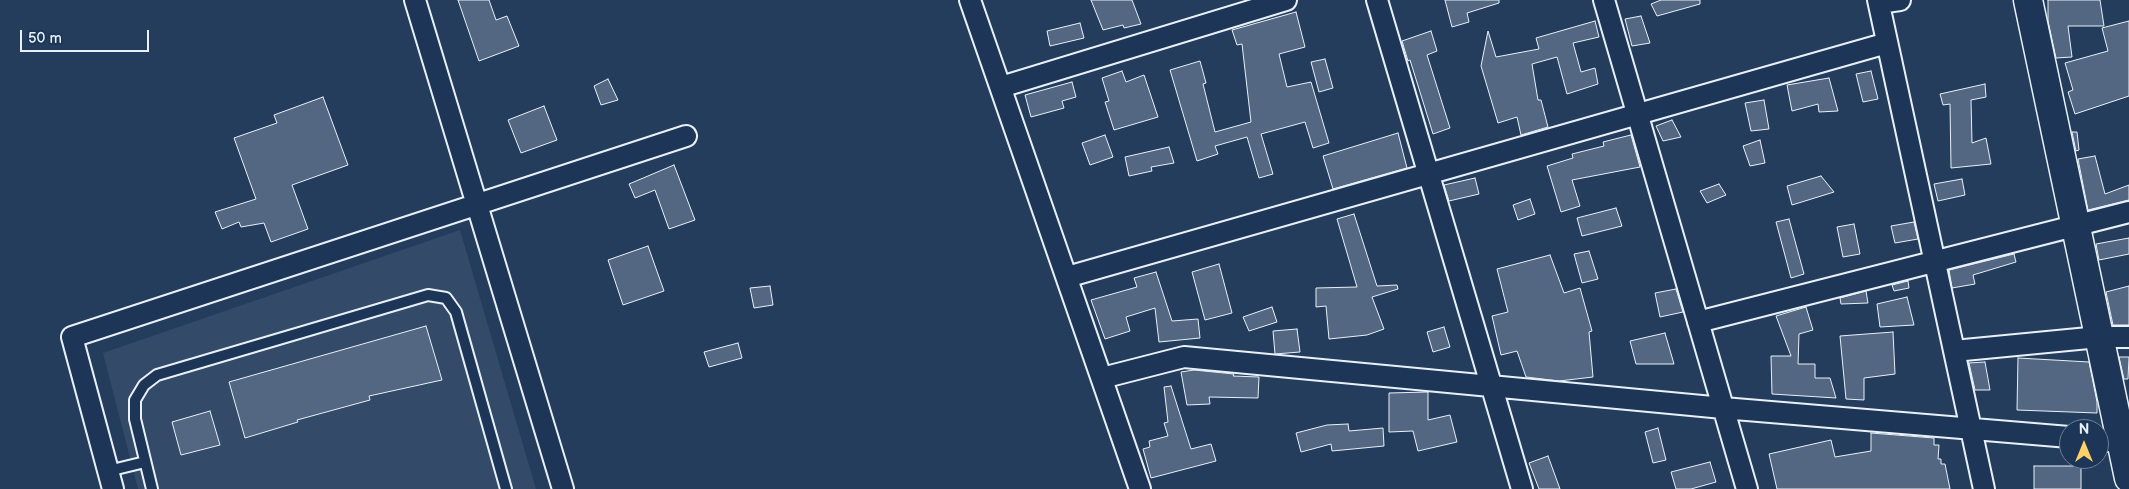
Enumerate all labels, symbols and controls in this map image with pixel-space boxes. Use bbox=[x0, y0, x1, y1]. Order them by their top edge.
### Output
scale bar bbox=[22, 20, 151, 52]
text: 50 m bbox=[28, 29, 62, 48]
north arrow bbox=[2059, 419, 2109, 469]
text: N bbox=[2079, 421, 2089, 438]

